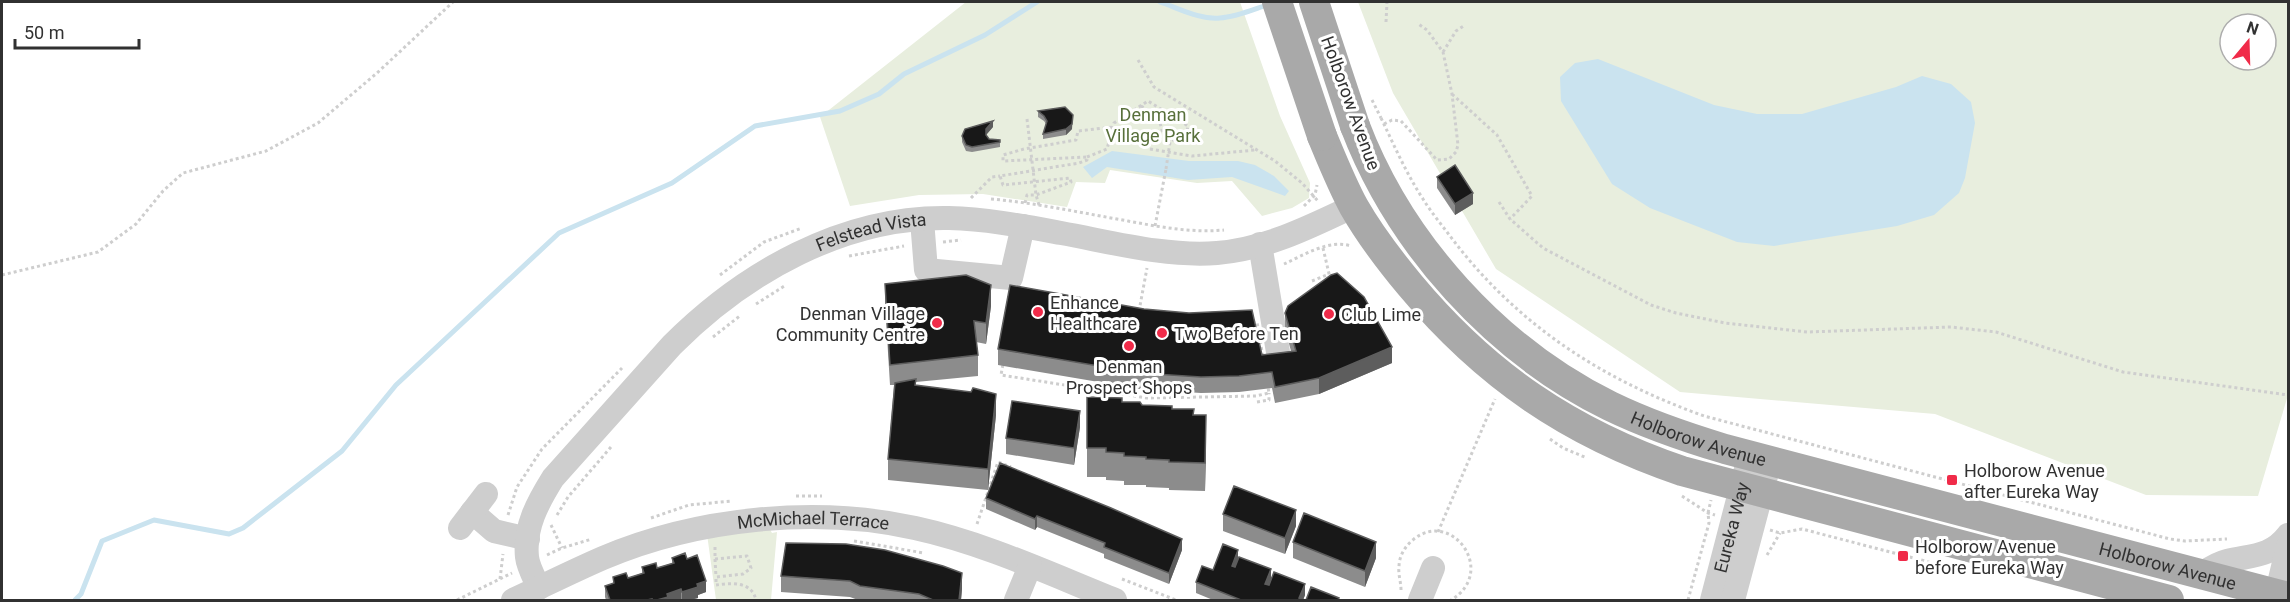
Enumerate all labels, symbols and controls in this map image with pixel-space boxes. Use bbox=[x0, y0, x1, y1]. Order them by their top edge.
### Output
scale bar bbox=[15, 12, 140, 50]
north arrow bbox=[2218, 12, 2278, 72]
text: N bbox=[2244, 17, 2261, 39]
text: 50 m bbox=[24, 22, 64, 43]
street label: Holborow Avenue bbox=[1317, 33, 1385, 173]
park label: Denman Village Park bbox=[1106, 104, 1201, 146]
street label: Felstead Vista bbox=[812, 208, 927, 255]
place label: Enhance Healthcare bbox=[1050, 292, 1137, 334]
place label: Denman Village Community Centre bbox=[776, 303, 925, 345]
place label: Club Lime bbox=[1341, 304, 1421, 325]
marker: Enhance Healthcare bbox=[1031, 305, 1045, 319]
marker: Club Lime bbox=[1322, 307, 1336, 321]
marker: Denman Village Community Centre bbox=[930, 316, 944, 330]
place label: Two Before Ten bbox=[1174, 323, 1299, 344]
marker: Two Before Ten bbox=[1155, 326, 1169, 340]
marker: Denman Prospect Shops bbox=[1122, 339, 1136, 353]
place label: Denman Prospect Shops bbox=[1066, 356, 1192, 398]
street label: Holborow Avenue bbox=[1628, 406, 1769, 470]
place label: Holborow Avenue after Eureka Way bbox=[1964, 460, 2105, 502]
marker: Holborow Avenue after Eureka Way bbox=[1945, 473, 1959, 487]
street label: Eureka Way bbox=[1709, 479, 1753, 575]
street label: McMichael Terrace bbox=[736, 507, 891, 533]
place label: Holborow Avenue before Eureka Way bbox=[1915, 536, 2064, 578]
street label: Holborow Avenue bbox=[2097, 537, 2239, 593]
marker: Holborow Avenue before Eureka Way bbox=[1896, 549, 1910, 563]

